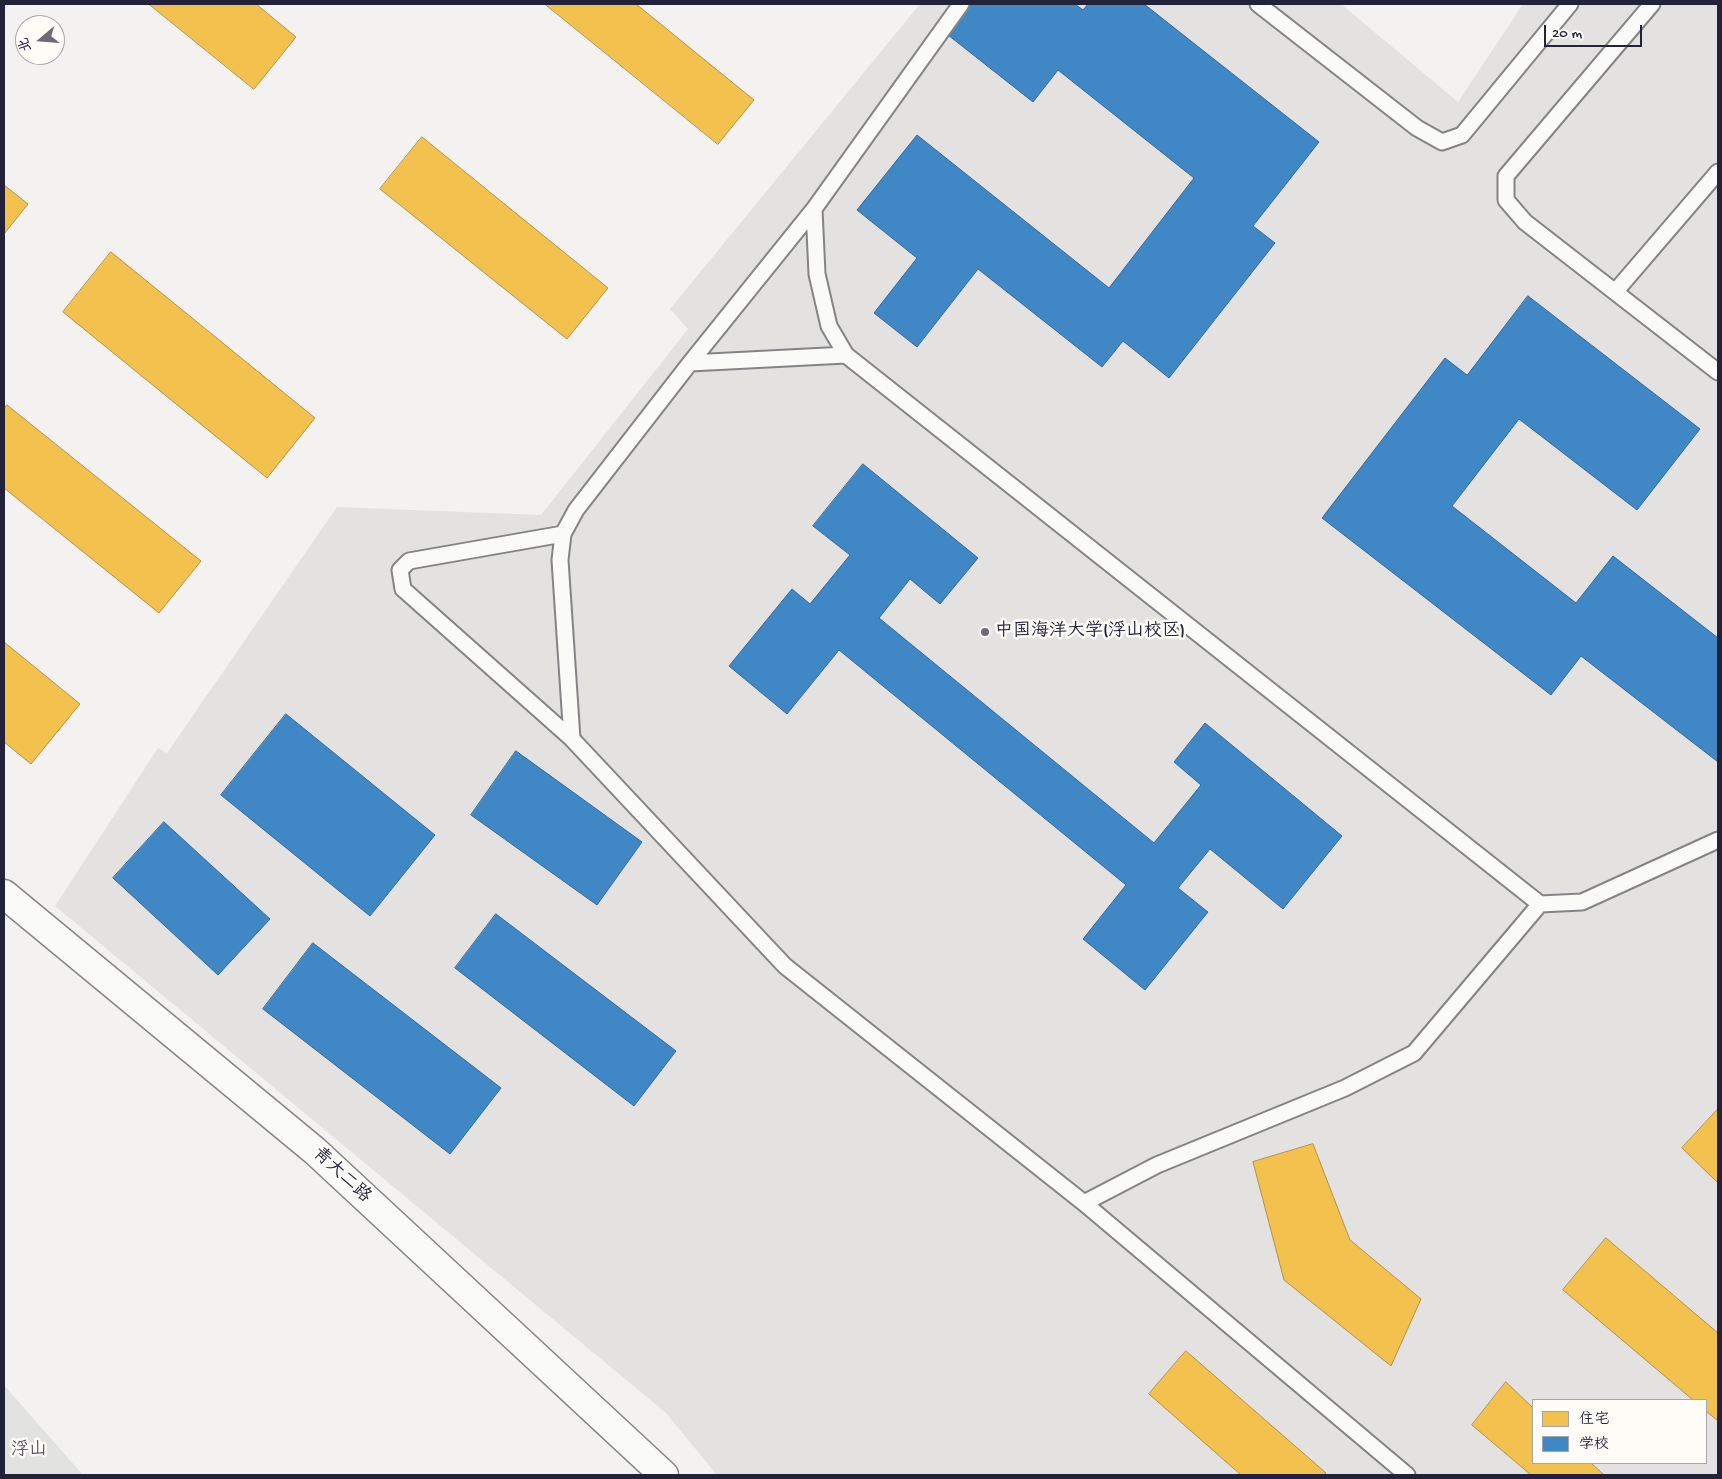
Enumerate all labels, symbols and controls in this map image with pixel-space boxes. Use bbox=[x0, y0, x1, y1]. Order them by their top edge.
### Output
north arrow bbox=[15, 15, 65, 65]
scale bar bbox=[1547, 15, 1644, 47]
text: 20 m bbox=[1552, 25, 1582, 43]
text: 北 bbox=[16, 35, 36, 54]
place label: 中国海洋大学(浮山校区) bbox=[995, 621, 1185, 643]
marker: 中国海洋大学(浮山校区) bbox=[979, 626, 991, 638]
street label: 青大二路 bbox=[307, 1144, 375, 1208]
legend bbox=[1532, 1399, 1707, 1464]
text: 住宅 bbox=[1579, 1411, 1609, 1429]
text: 学校 bbox=[1579, 1436, 1609, 1454]
park label: 浮山 bbox=[11, 1440, 47, 1462]

